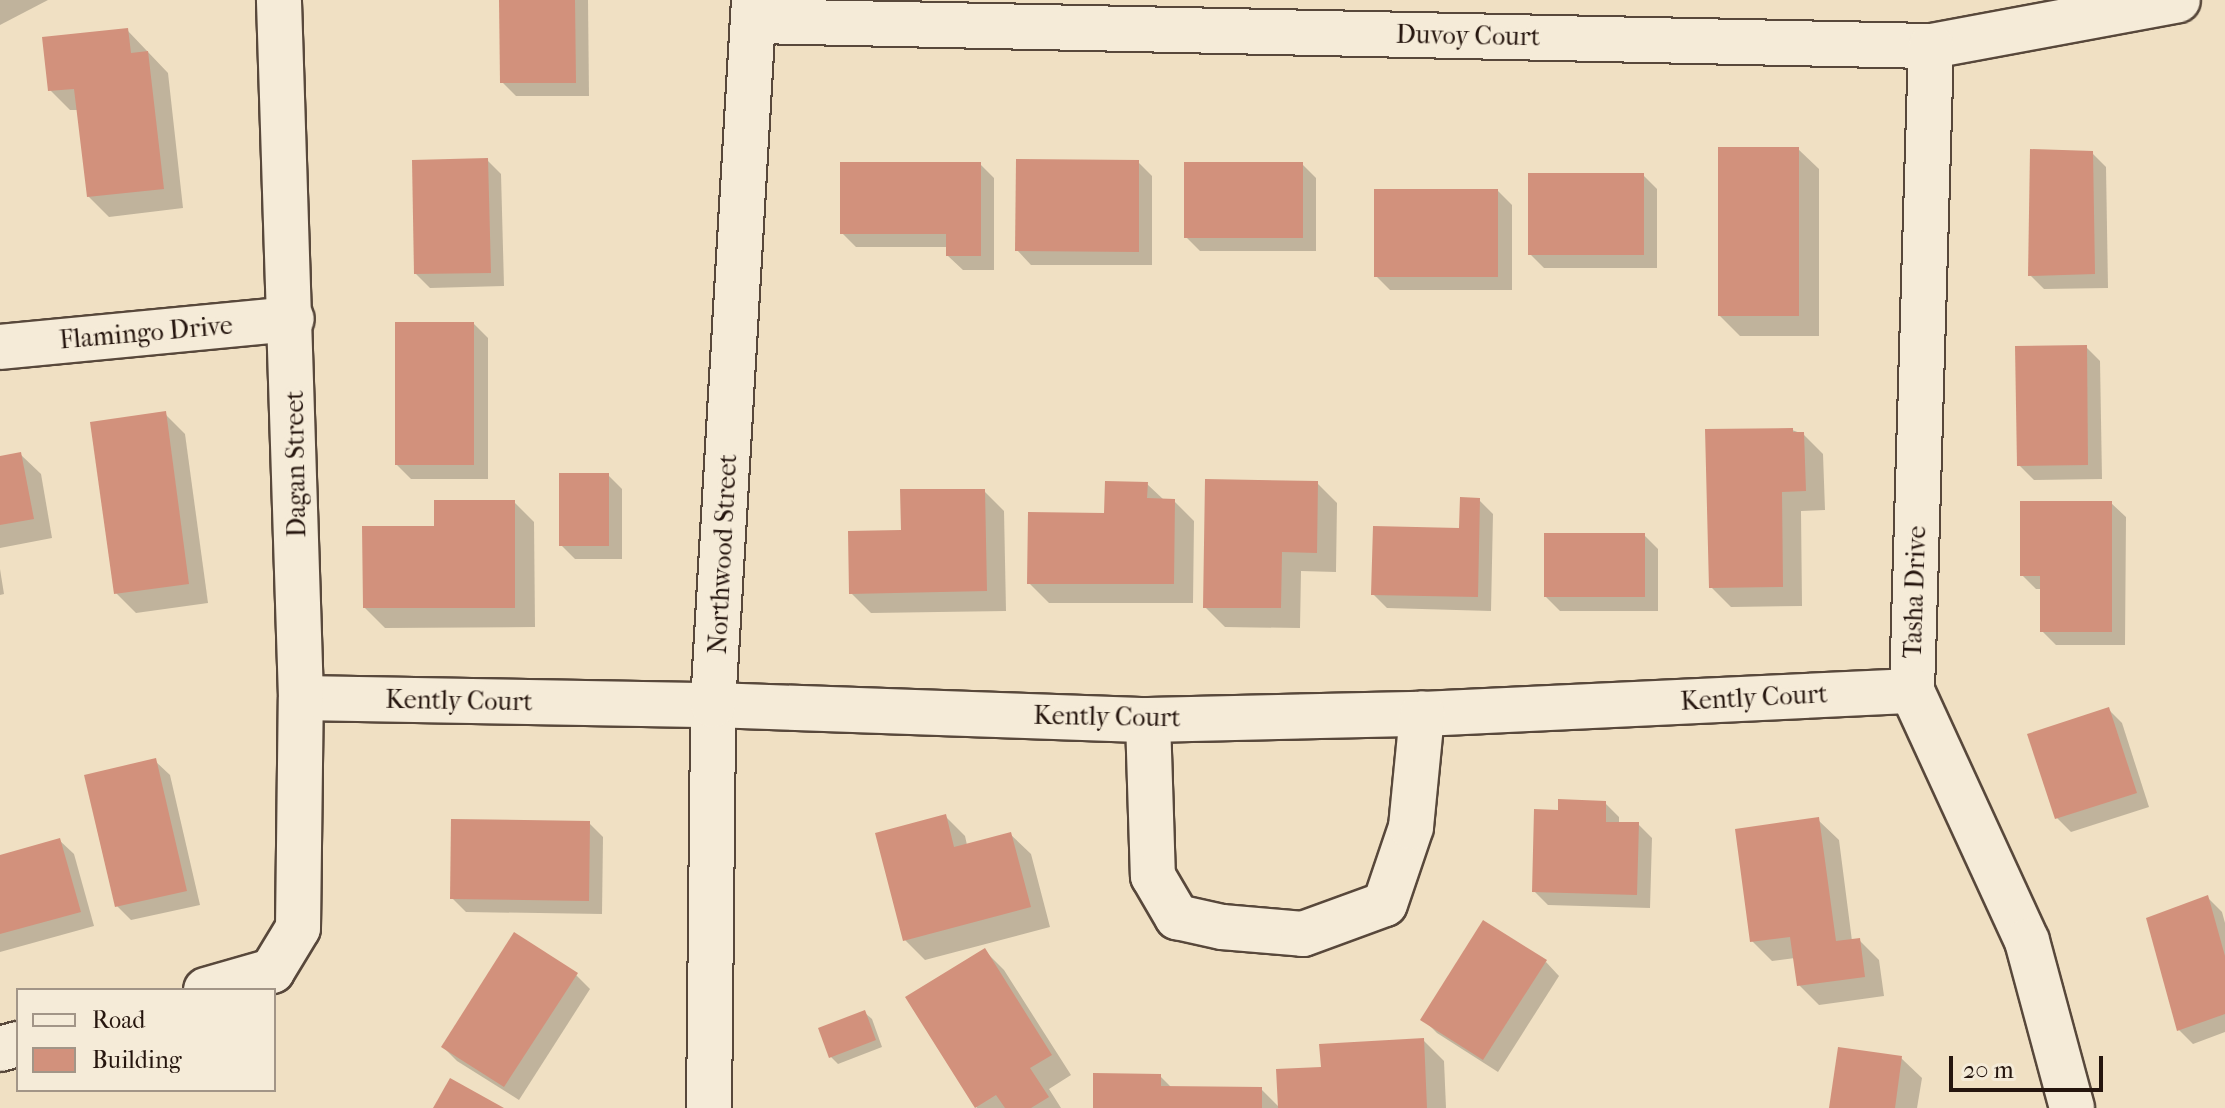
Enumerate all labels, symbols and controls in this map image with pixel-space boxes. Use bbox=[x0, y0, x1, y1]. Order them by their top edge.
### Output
street label: Duvoy Court bbox=[1396, 19, 1540, 53]
street label: Flamingo Drive bbox=[58, 310, 234, 356]
street label: Dagan Street bbox=[279, 390, 313, 538]
street label: Northwood Street bbox=[702, 453, 744, 655]
street label: Tasha Drive bbox=[1897, 525, 1933, 659]
street label: Kently Court bbox=[1680, 679, 1828, 717]
street label: Kently Court bbox=[385, 684, 533, 718]
street label: Kently Court bbox=[1033, 700, 1181, 734]
legend bbox=[16, 988, 276, 1092]
text: Road bbox=[92, 1006, 145, 1034]
scale bar bbox=[1953, 1040, 2107, 1090]
text: Building bbox=[92, 1046, 182, 1074]
text: 20 m bbox=[1963, 1056, 2014, 1084]

